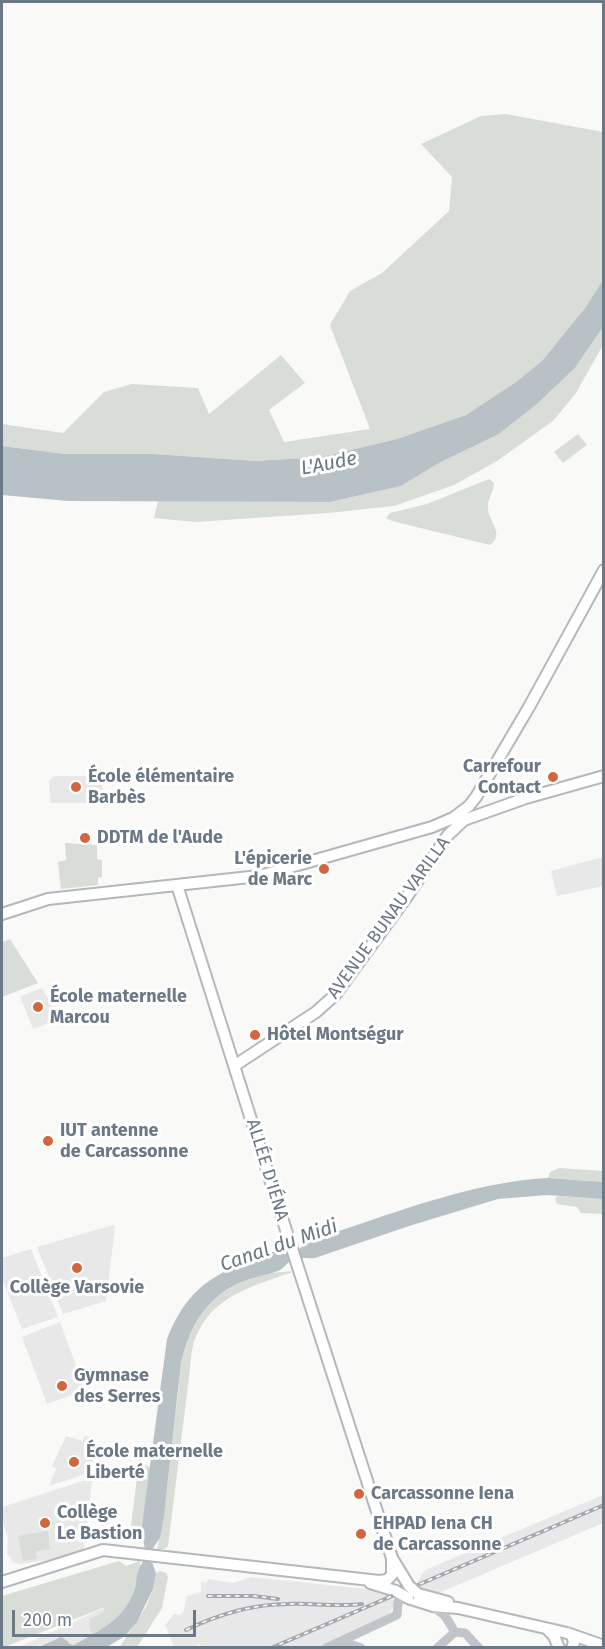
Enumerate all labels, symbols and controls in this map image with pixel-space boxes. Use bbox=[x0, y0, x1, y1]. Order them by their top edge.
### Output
water label: L'Aude bbox=[299, 447, 359, 481]
place label: Carrefour Contact bbox=[463, 756, 541, 798]
place label: École élémentaire Barbès bbox=[88, 766, 234, 808]
marker: Carrefour Contact bbox=[546, 770, 560, 784]
marker: École élémentaire Barbès bbox=[69, 780, 83, 794]
place label: DDTM de l'Aude bbox=[97, 827, 223, 849]
marker: DDTM de l'Aude bbox=[78, 831, 92, 845]
street label: AVENUE BUNAU VARILLA bbox=[323, 833, 455, 1003]
place label: L'épicerie de Marc bbox=[234, 848, 312, 890]
marker: L'épicerie de Marc bbox=[317, 862, 331, 876]
place label: École maternelle Marcou bbox=[50, 986, 187, 1028]
marker: École maternelle Marcou bbox=[31, 1000, 45, 1014]
place label: Hôtel Montségur bbox=[267, 1024, 404, 1046]
marker: Hôtel Montségur bbox=[248, 1028, 262, 1042]
street label: ALLÉE D'IÉNA bbox=[241, 1116, 293, 1224]
place label: IUT antenne de Carcassonne bbox=[60, 1120, 188, 1162]
marker: IUT antenne de Carcassonne bbox=[41, 1134, 55, 1148]
water label: Canal du Midi bbox=[217, 1215, 341, 1277]
marker: Collège Varsovie bbox=[70, 1261, 84, 1275]
place label: Collège Varsovie bbox=[10, 1277, 144, 1299]
place label: Gymnase des Serres bbox=[74, 1365, 160, 1408]
marker: Gymnase des Serres bbox=[55, 1379, 69, 1393]
place label: École maternelle Liberté bbox=[86, 1441, 223, 1484]
marker: École maternelle Liberté bbox=[67, 1455, 81, 1469]
place label: Carcassonne Iena bbox=[371, 1483, 514, 1505]
marker: Carcassonne Iena bbox=[352, 1487, 366, 1501]
place label: Collège Le Bastion bbox=[57, 1502, 142, 1544]
place label: EHPAD Iena CH de Carcassonne bbox=[373, 1513, 501, 1556]
marker: Collège Le Bastion bbox=[38, 1516, 52, 1530]
marker: EHPAD Iena CH de Carcassonne bbox=[354, 1527, 368, 1541]
scale bar bbox=[15, 1598, 200, 1636]
text: 200 m bbox=[23, 1609, 72, 1631]

